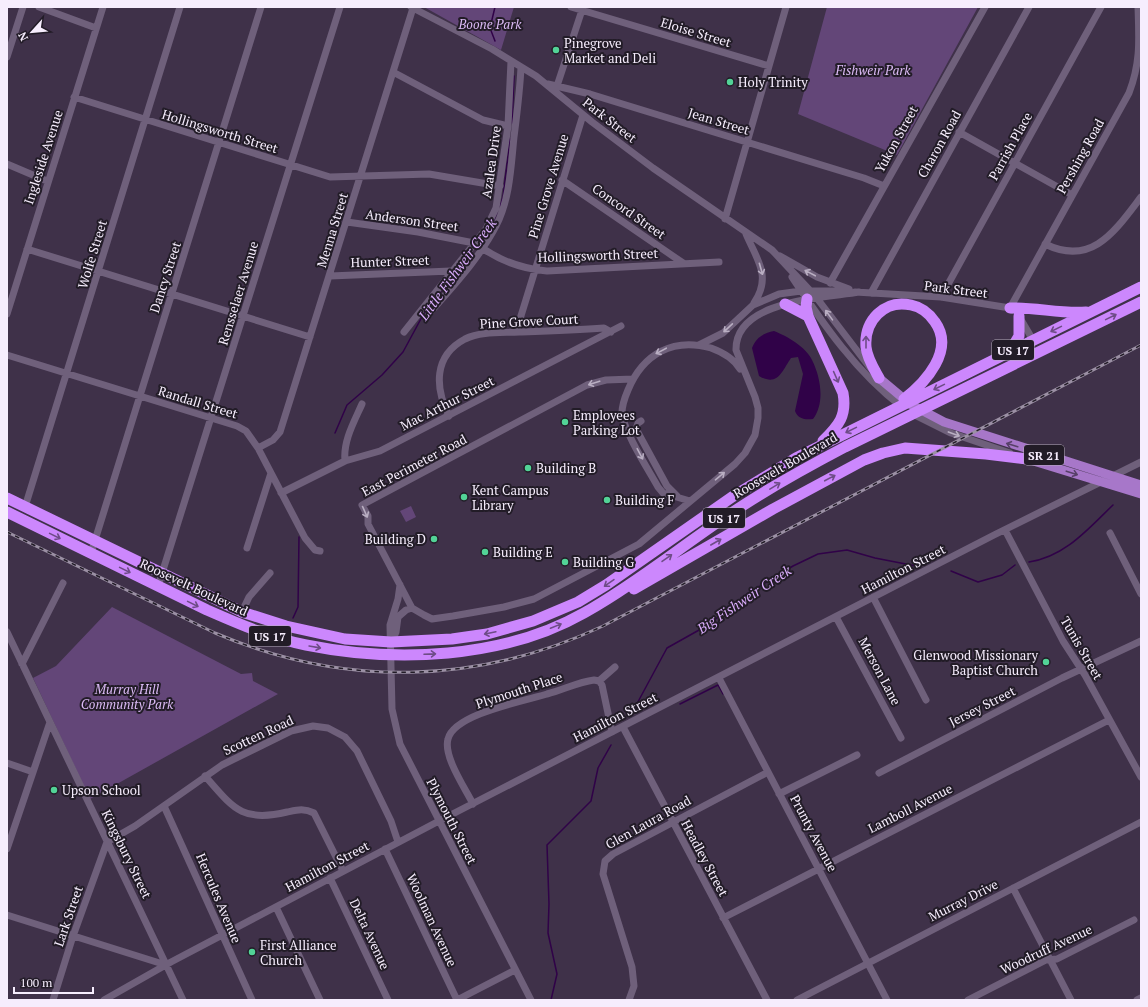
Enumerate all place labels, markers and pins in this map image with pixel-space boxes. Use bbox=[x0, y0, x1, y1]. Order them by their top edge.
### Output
place label: Pinegrove Market and Deli bbox=[564, 34, 656, 67]
marker: Pinegrove Market and Deli bbox=[551, 45, 561, 55]
place label: Holy Trinity bbox=[738, 73, 808, 91]
marker: Holy Trinity bbox=[725, 77, 735, 87]
place label: Employees Parking Lot bbox=[573, 406, 640, 439]
marker: Employees Parking Lot bbox=[560, 417, 570, 427]
place label: Building B bbox=[536, 459, 596, 477]
marker: Building B bbox=[523, 463, 533, 473]
place label: Kent Campus Library bbox=[472, 481, 549, 514]
place label: Building F bbox=[615, 491, 674, 509]
marker: Kent Campus Library bbox=[459, 492, 469, 502]
marker: Building F bbox=[602, 495, 612, 505]
place label: Building D bbox=[365, 530, 426, 548]
marker: Building D bbox=[429, 534, 439, 544]
place label: Building E bbox=[493, 543, 553, 561]
marker: Building E bbox=[480, 547, 490, 557]
place label: Building G bbox=[573, 553, 634, 571]
marker: Building G bbox=[560, 557, 570, 567]
place label: Glenwood Missionary Baptist Church bbox=[913, 646, 1038, 679]
marker: Glenwood Missionary Baptist Church bbox=[1041, 657, 1051, 667]
place label: Upson School bbox=[62, 781, 141, 799]
marker: Upson School bbox=[49, 785, 59, 795]
place label: First Alliance Church bbox=[260, 936, 337, 969]
marker: First Alliance Church bbox=[247, 947, 257, 957]

